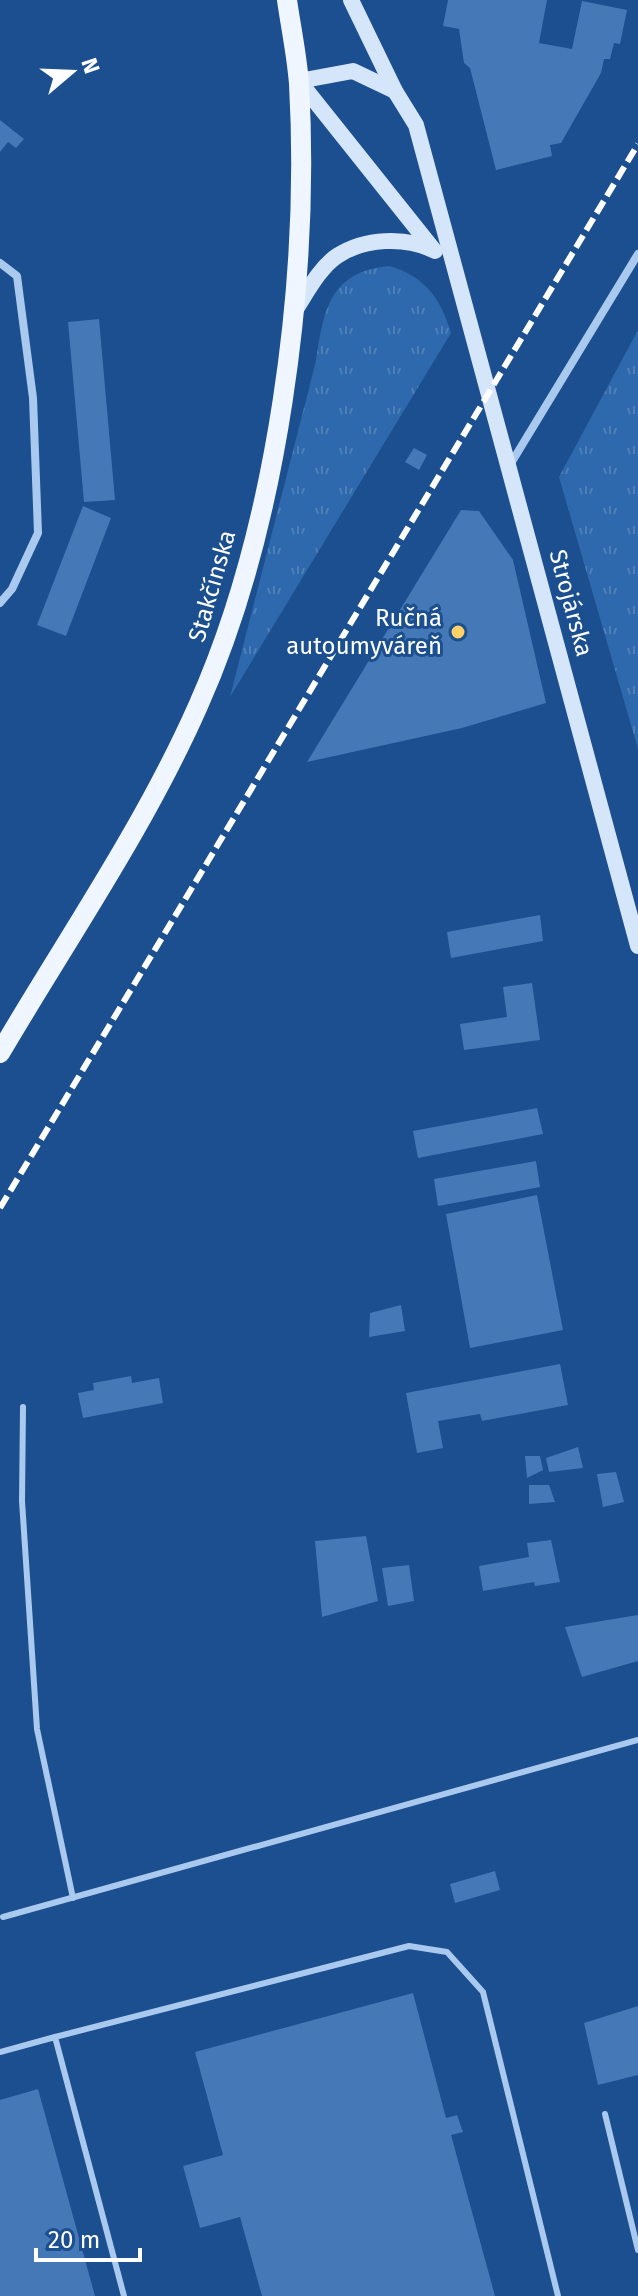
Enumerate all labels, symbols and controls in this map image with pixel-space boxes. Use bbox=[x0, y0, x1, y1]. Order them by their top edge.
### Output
north arrow bbox=[32, 32, 112, 112]
text: N bbox=[75, 54, 106, 77]
street label: Stakčínska bbox=[183, 527, 241, 645]
street label: Strojárska bbox=[543, 547, 599, 659]
place label: Ručná autoumyváreň bbox=[286, 604, 442, 660]
marker: Ručná autoumyváreň bbox=[449, 623, 467, 641]
scale bar bbox=[36, 2212, 140, 2262]
text: 20 m bbox=[48, 2226, 100, 2254]

